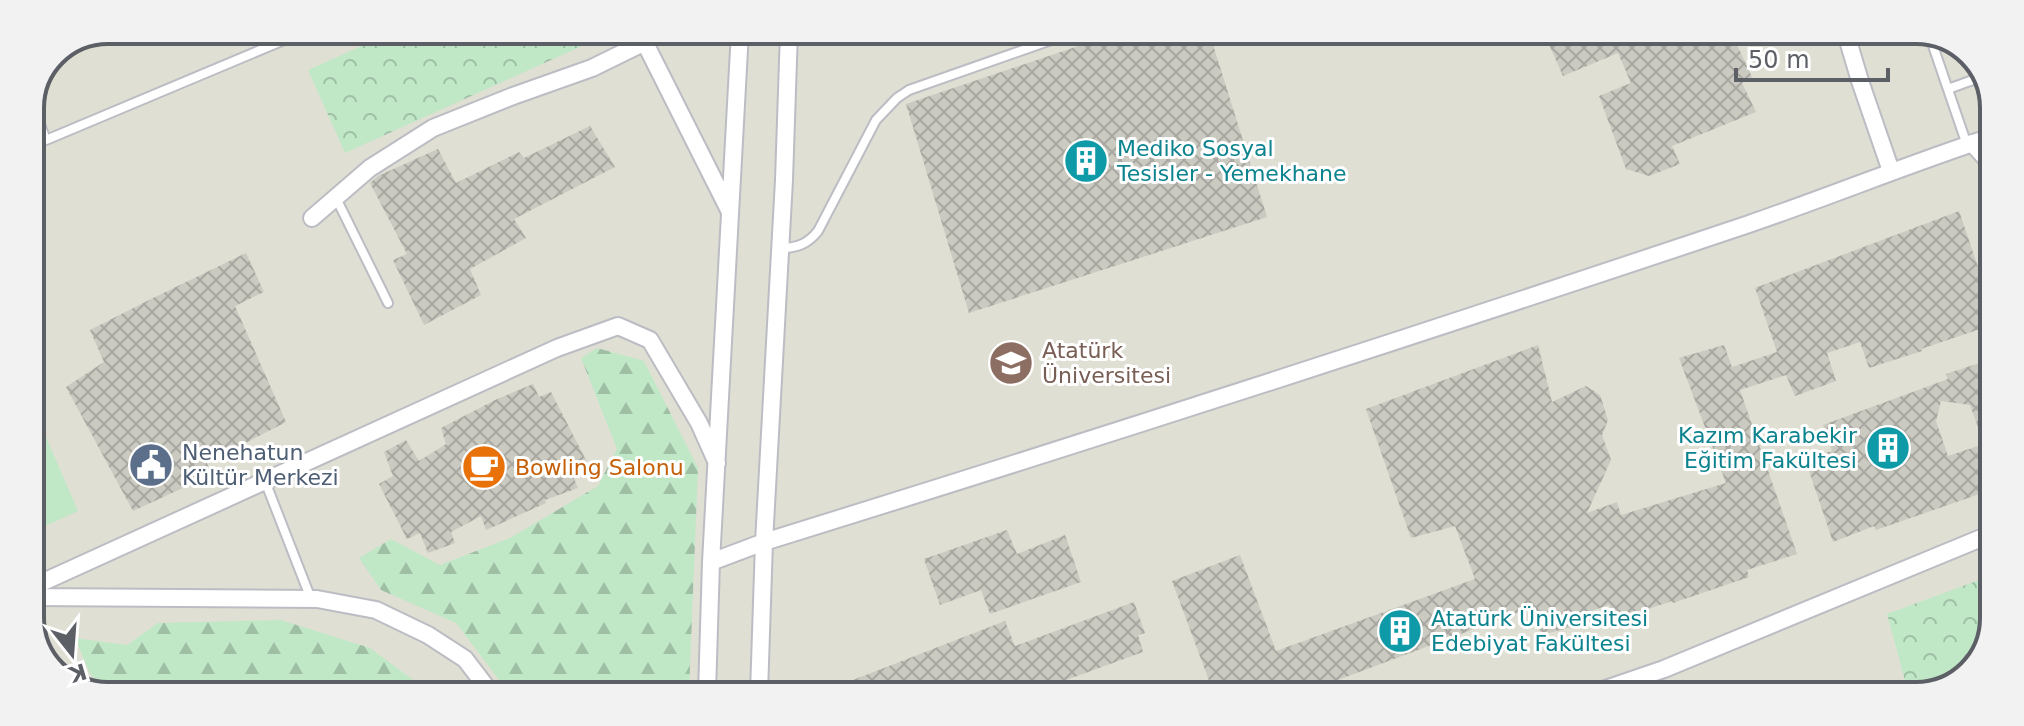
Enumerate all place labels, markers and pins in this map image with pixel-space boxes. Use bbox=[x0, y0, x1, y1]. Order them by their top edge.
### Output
place label: Mediko Sosyal Tesisler - Yemekhane bbox=[1116, 136, 1347, 186]
building icon: Mediko Sosyal Tesisler - Yemekhane bbox=[1062, 137, 1110, 185]
place label: Atatürk Üniversitesi bbox=[1042, 338, 1171, 388]
school or university icon: Atatürk Üniversitesi bbox=[987, 339, 1035, 387]
place label: Kazım Karabekir Eğitim Fakültesi bbox=[1678, 423, 1858, 473]
building icon: Kazım Karabekir Eğitim Fakültesi bbox=[1864, 424, 1912, 472]
place label: Nenehatun Kültür Merkezi bbox=[182, 440, 339, 490]
public building icon: Nenehatun Kültür Merkezi bbox=[127, 441, 175, 489]
cafe icon: Bowling Salonu bbox=[460, 443, 508, 491]
place label: Bowling Salonu bbox=[515, 455, 684, 480]
place label: Atatürk Üniversitesi Edebiyat Fakültesi bbox=[1431, 606, 1648, 656]
building icon: Atatürk Üniversitesi Edebiyat Fakültesi bbox=[1376, 607, 1424, 655]

